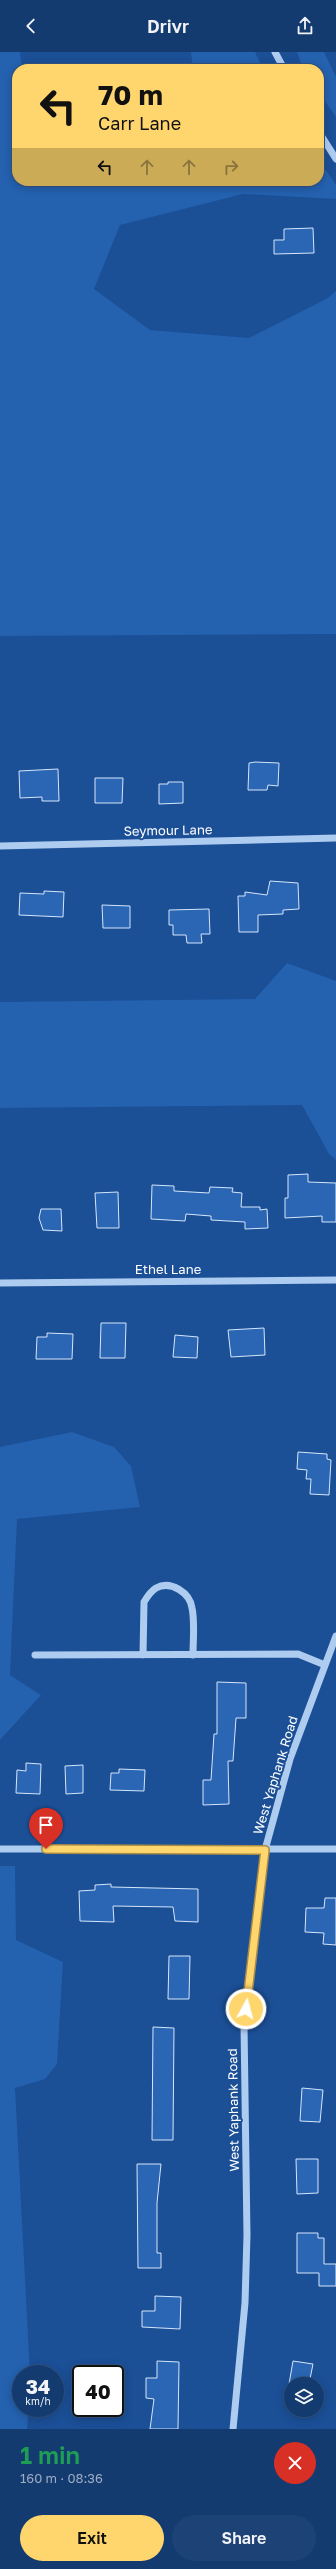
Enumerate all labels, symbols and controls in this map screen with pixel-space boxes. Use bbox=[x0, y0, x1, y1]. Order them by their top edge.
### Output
icon: back bbox=[20, 15, 42, 37]
text: Drivr bbox=[147, 15, 189, 37]
icon: share bbox=[294, 15, 316, 37]
text: 70 m bbox=[98, 78, 163, 111]
icon: left bbox=[32, 80, 84, 132]
text: Carr Lane bbox=[98, 112, 181, 134]
icon: left bbox=[94, 156, 116, 178]
icon: ahead bbox=[136, 156, 158, 178]
icon: ahead bbox=[178, 156, 200, 178]
icon: right bbox=[220, 156, 242, 178]
street label: Seymour Lane bbox=[123, 821, 213, 839]
street label: Ethel Lane bbox=[135, 1261, 201, 1277]
street label: West Yaphank Road bbox=[249, 1714, 301, 1836]
pin bbox=[29, 1808, 63, 1849]
icon: arrive bbox=[35, 1814, 57, 1836]
position arrow bbox=[225, 1988, 267, 2030]
street label: West Yaphank Road bbox=[224, 2048, 242, 2172]
speed limit sign: 40 bbox=[72, 2365, 124, 2417]
text: 34 bbox=[26, 2374, 50, 2398]
map controls bbox=[284, 2377, 324, 2417]
button: layers bbox=[284, 2377, 324, 2417]
text: km/h bbox=[25, 2395, 51, 2407]
text: 1 min bbox=[20, 2440, 80, 2469]
button: close bbox=[274, 2442, 316, 2484]
text: 160 m · 08:36 bbox=[20, 2470, 103, 2486]
button: Exit bbox=[20, 2515, 164, 2561]
button: Share bbox=[172, 2515, 316, 2561]

